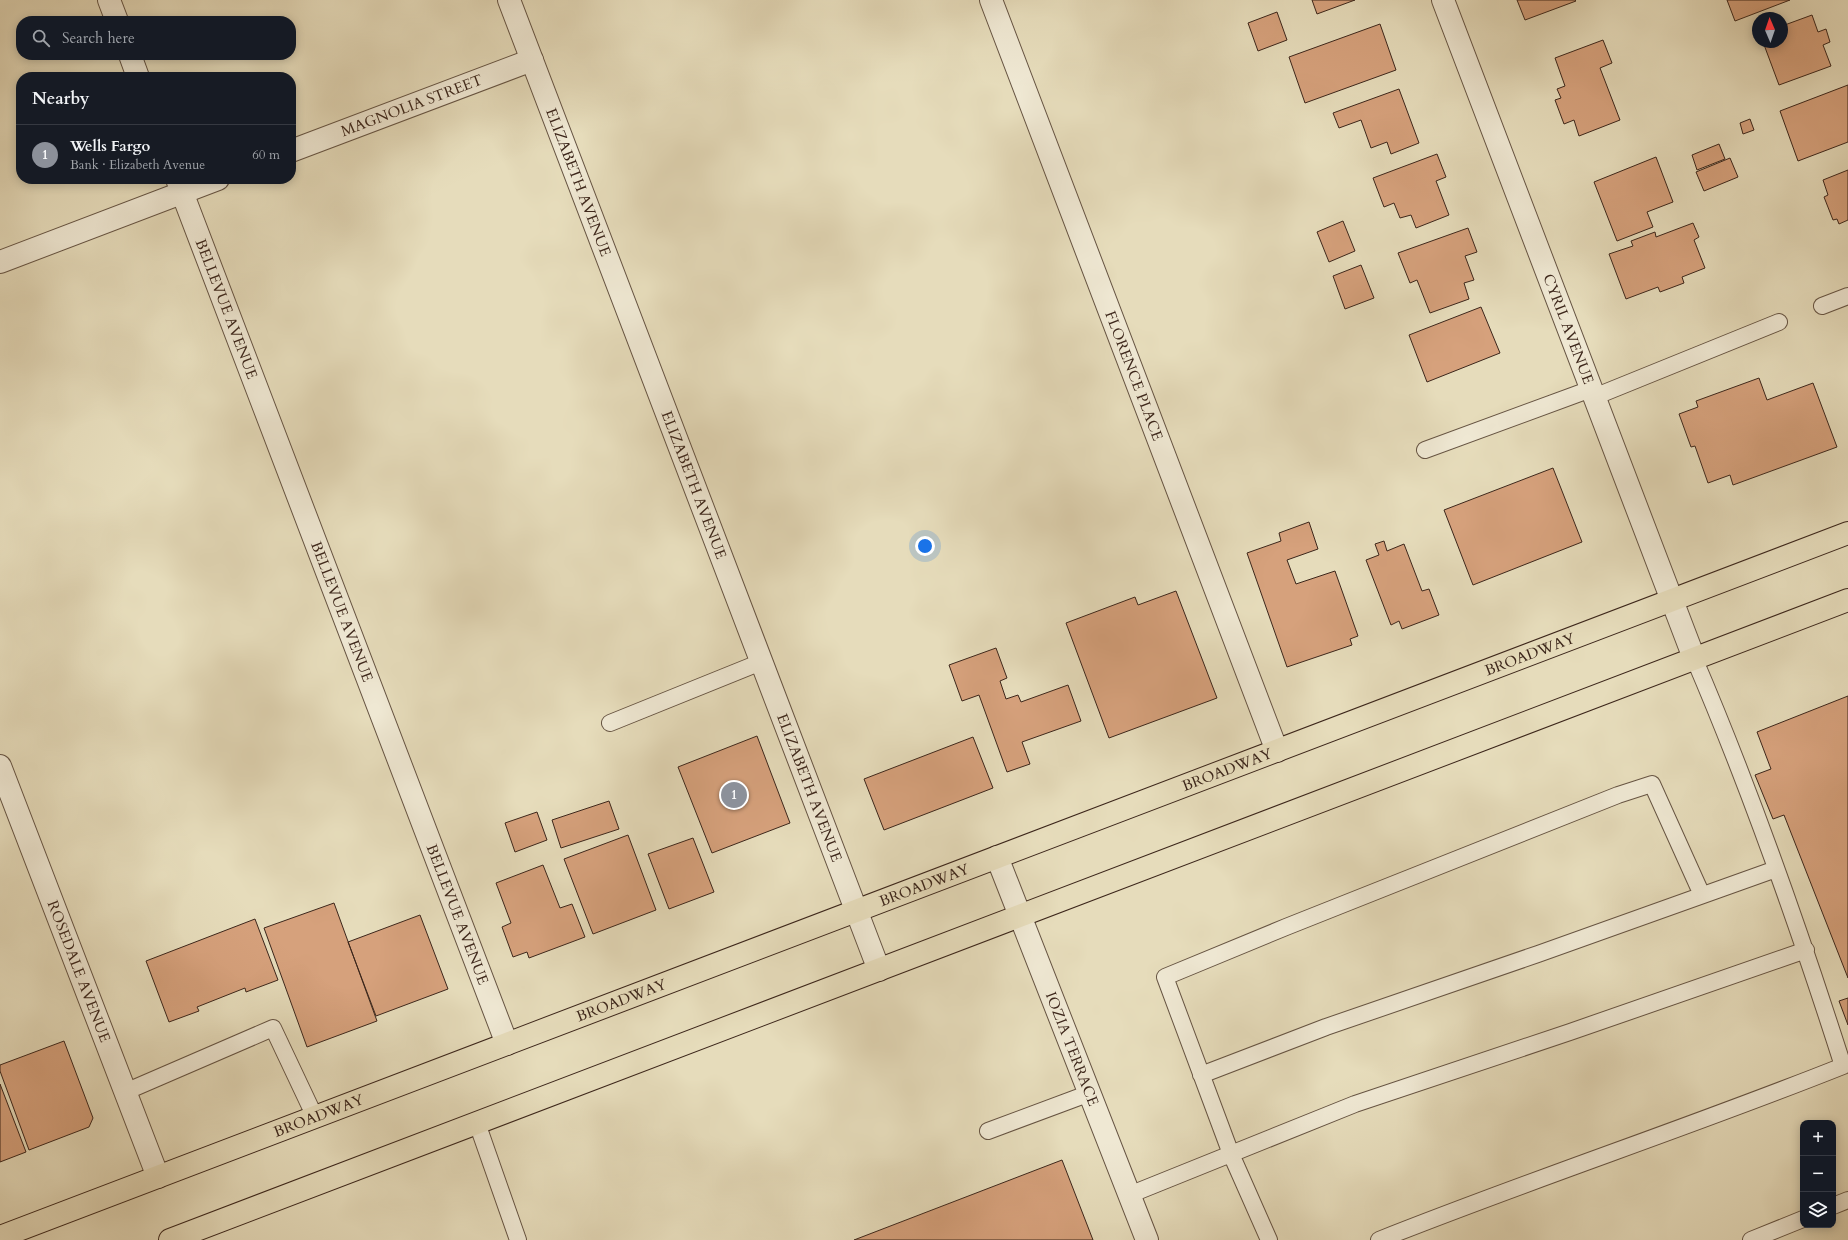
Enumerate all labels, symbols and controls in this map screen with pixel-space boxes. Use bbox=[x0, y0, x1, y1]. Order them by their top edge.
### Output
north arrow bbox=[1752, 12, 1788, 48]
search box bbox=[16, 16, 296, 60]
icon: search bbox=[30, 27, 52, 49]
text: Search here bbox=[62, 28, 135, 48]
street label: MAGNOLIA STREET bbox=[338, 70, 485, 141]
text: Nearby bbox=[32, 87, 89, 110]
street label: ELIZABETH AVENUE bbox=[541, 105, 616, 259]
text: Wells Fargo bbox=[70, 136, 150, 156]
text: 1 bbox=[42, 146, 48, 164]
text: 60 m bbox=[252, 146, 280, 164]
text: Bank · Elizabeth Avenue bbox=[70, 156, 205, 174]
street label: BELLEVUE AVENUE bbox=[191, 236, 262, 382]
street label: CYRIL AVENUE bbox=[1538, 271, 1599, 387]
street label: FLORENCE PLACE bbox=[1100, 308, 1168, 443]
street label: ELIZABETH AVENUE bbox=[657, 408, 731, 562]
your location bbox=[915, 536, 935, 556]
street label: BELLEVUE AVENUE bbox=[306, 539, 378, 685]
street label: BROADWAY bbox=[1482, 628, 1578, 680]
street label: ELIZABETH AVENUE bbox=[772, 711, 847, 865]
street label: BROADWAY bbox=[1179, 743, 1276, 796]
pin: 1 bbox=[721, 780, 747, 810]
street label: BELLEVUE AVENUE bbox=[422, 841, 493, 987]
street label: BROADWAY bbox=[876, 858, 973, 911]
street label: ROSEDALE AVENUE bbox=[43, 897, 115, 1045]
street label: BROADWAY bbox=[574, 974, 670, 1026]
street label: IOZIA TERRACE bbox=[1041, 989, 1104, 1109]
street label: BROADWAY bbox=[271, 1089, 367, 1142]
map controls bbox=[1800, 1120, 1836, 1228]
button: + bbox=[1800, 1120, 1836, 1156]
button: − bbox=[1800, 1156, 1836, 1192]
button: layers bbox=[1800, 1192, 1836, 1228]

